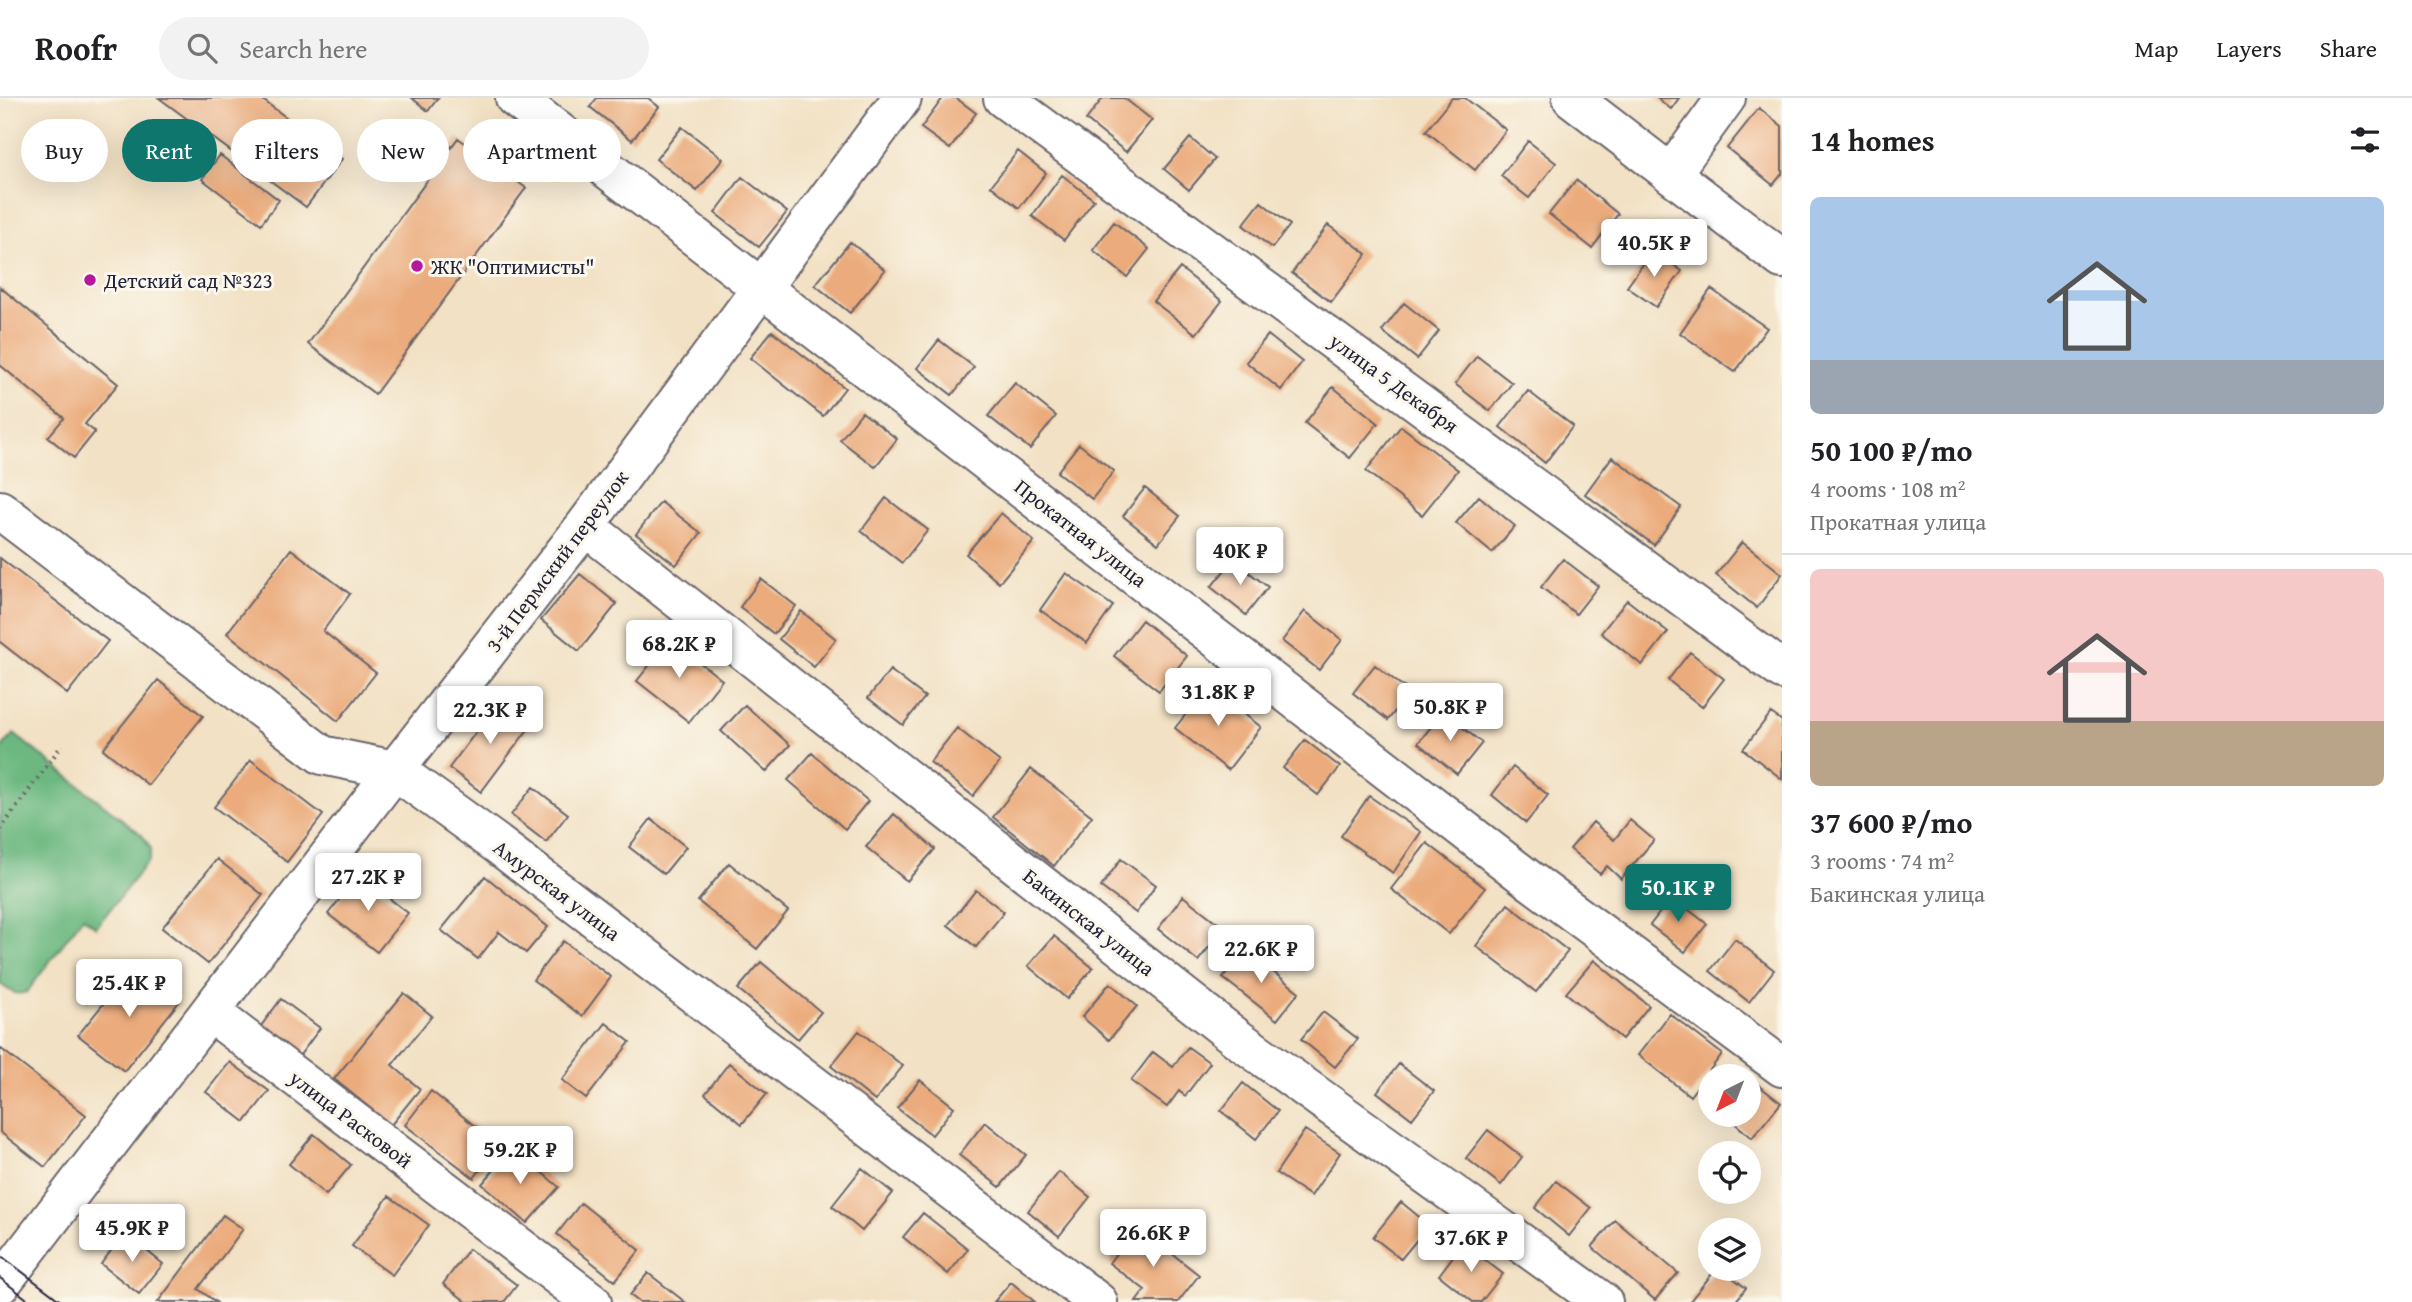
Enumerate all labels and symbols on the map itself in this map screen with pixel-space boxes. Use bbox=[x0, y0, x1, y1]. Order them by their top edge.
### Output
pin: 40.5K ₽ bbox=[1589, 220, 1719, 279]
place label: ЖК "Оптимисты" bbox=[430, 251, 595, 282]
marker: ЖК "Оптимисты" bbox=[409, 258, 425, 274]
place label: Детский сад №323 bbox=[103, 265, 273, 296]
marker: Детский сад №323 bbox=[82, 272, 98, 288]
street label: улица 5 Декабря bbox=[1322, 325, 1465, 441]
street label: 3-й Пермский переулок bbox=[478, 463, 636, 659]
street label: Прокатная улица bbox=[1008, 471, 1154, 595]
pin: 40K ₽ bbox=[1191, 528, 1289, 587]
pin: 68.2K ₽ bbox=[614, 620, 744, 680]
pin: 31.8K ₽ bbox=[1153, 668, 1283, 728]
pin: 50.8K ₽ bbox=[1385, 684, 1515, 743]
pin: 22.3K ₽ bbox=[425, 686, 555, 746]
street label: Амурская улица bbox=[487, 832, 627, 948]
pin: 27.2K ₽ bbox=[303, 854, 433, 913]
street label: Бакинская улица bbox=[1016, 861, 1162, 983]
pin: 50.1K ₽ bbox=[1613, 864, 1743, 924]
pin: 22.6K ₽ bbox=[1196, 926, 1326, 985]
pin: 25.4K ₽ bbox=[64, 960, 194, 1019]
street label: улица Расковой bbox=[282, 1062, 419, 1176]
north arrow bbox=[1698, 1064, 1760, 1127]
pin: 59.2K ₽ bbox=[455, 1126, 585, 1186]
pin: 45.9K ₽ bbox=[67, 1204, 197, 1264]
pin: 26.6K ₽ bbox=[1088, 1210, 1218, 1269]
pin: 37.6K ₽ bbox=[1406, 1214, 1536, 1274]

